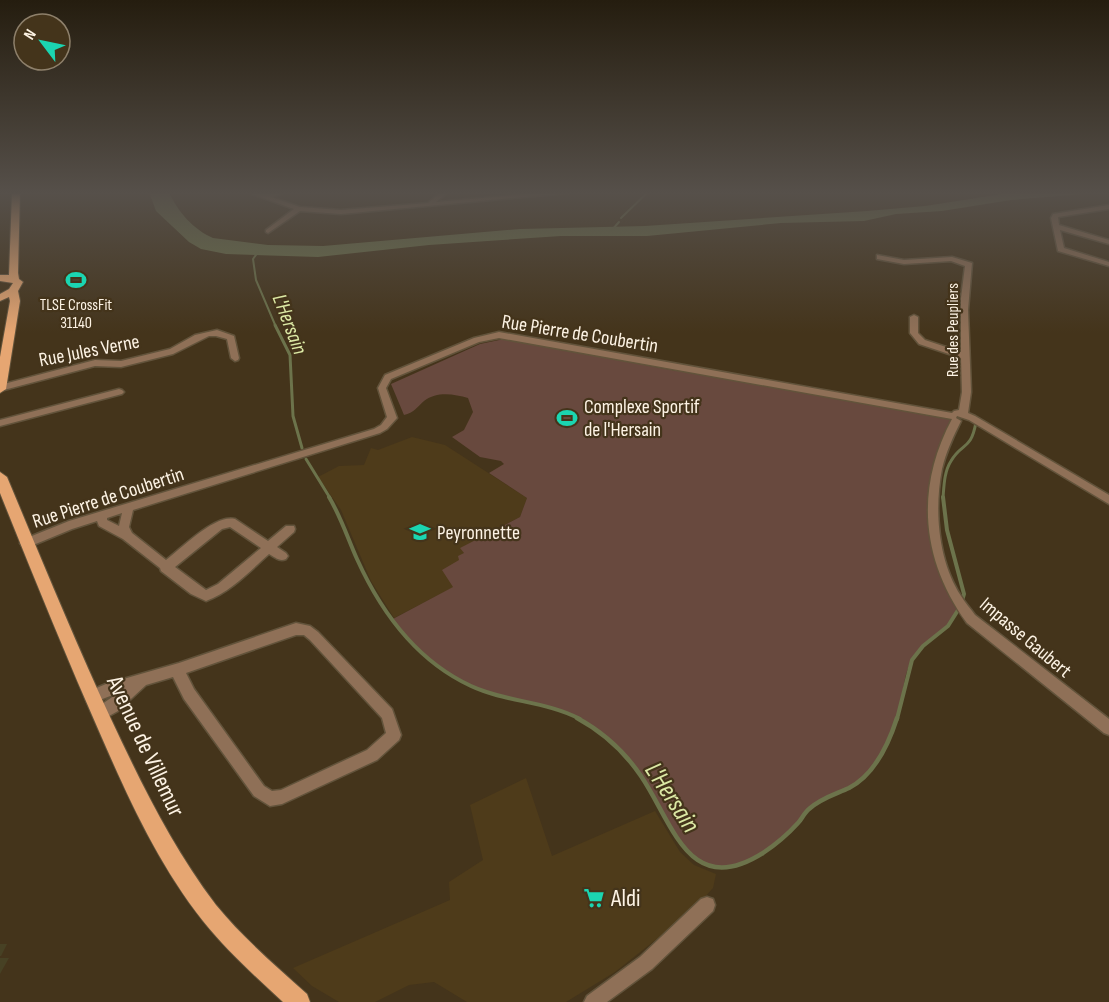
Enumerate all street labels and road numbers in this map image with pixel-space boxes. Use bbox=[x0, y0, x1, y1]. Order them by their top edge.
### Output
street label: Rue des Peupliers bbox=[944, 283, 963, 377]
street label: Rue Pierre de Coubertin bbox=[500, 310, 660, 358]
street label: Rue Jules Verne bbox=[37, 329, 142, 373]
street label: Rue Pierre de Coubertin bbox=[30, 462, 187, 534]
street label: Impasse Gaubert bbox=[975, 592, 1076, 683]
street label: Avenue de Villemur bbox=[100, 670, 191, 821]

